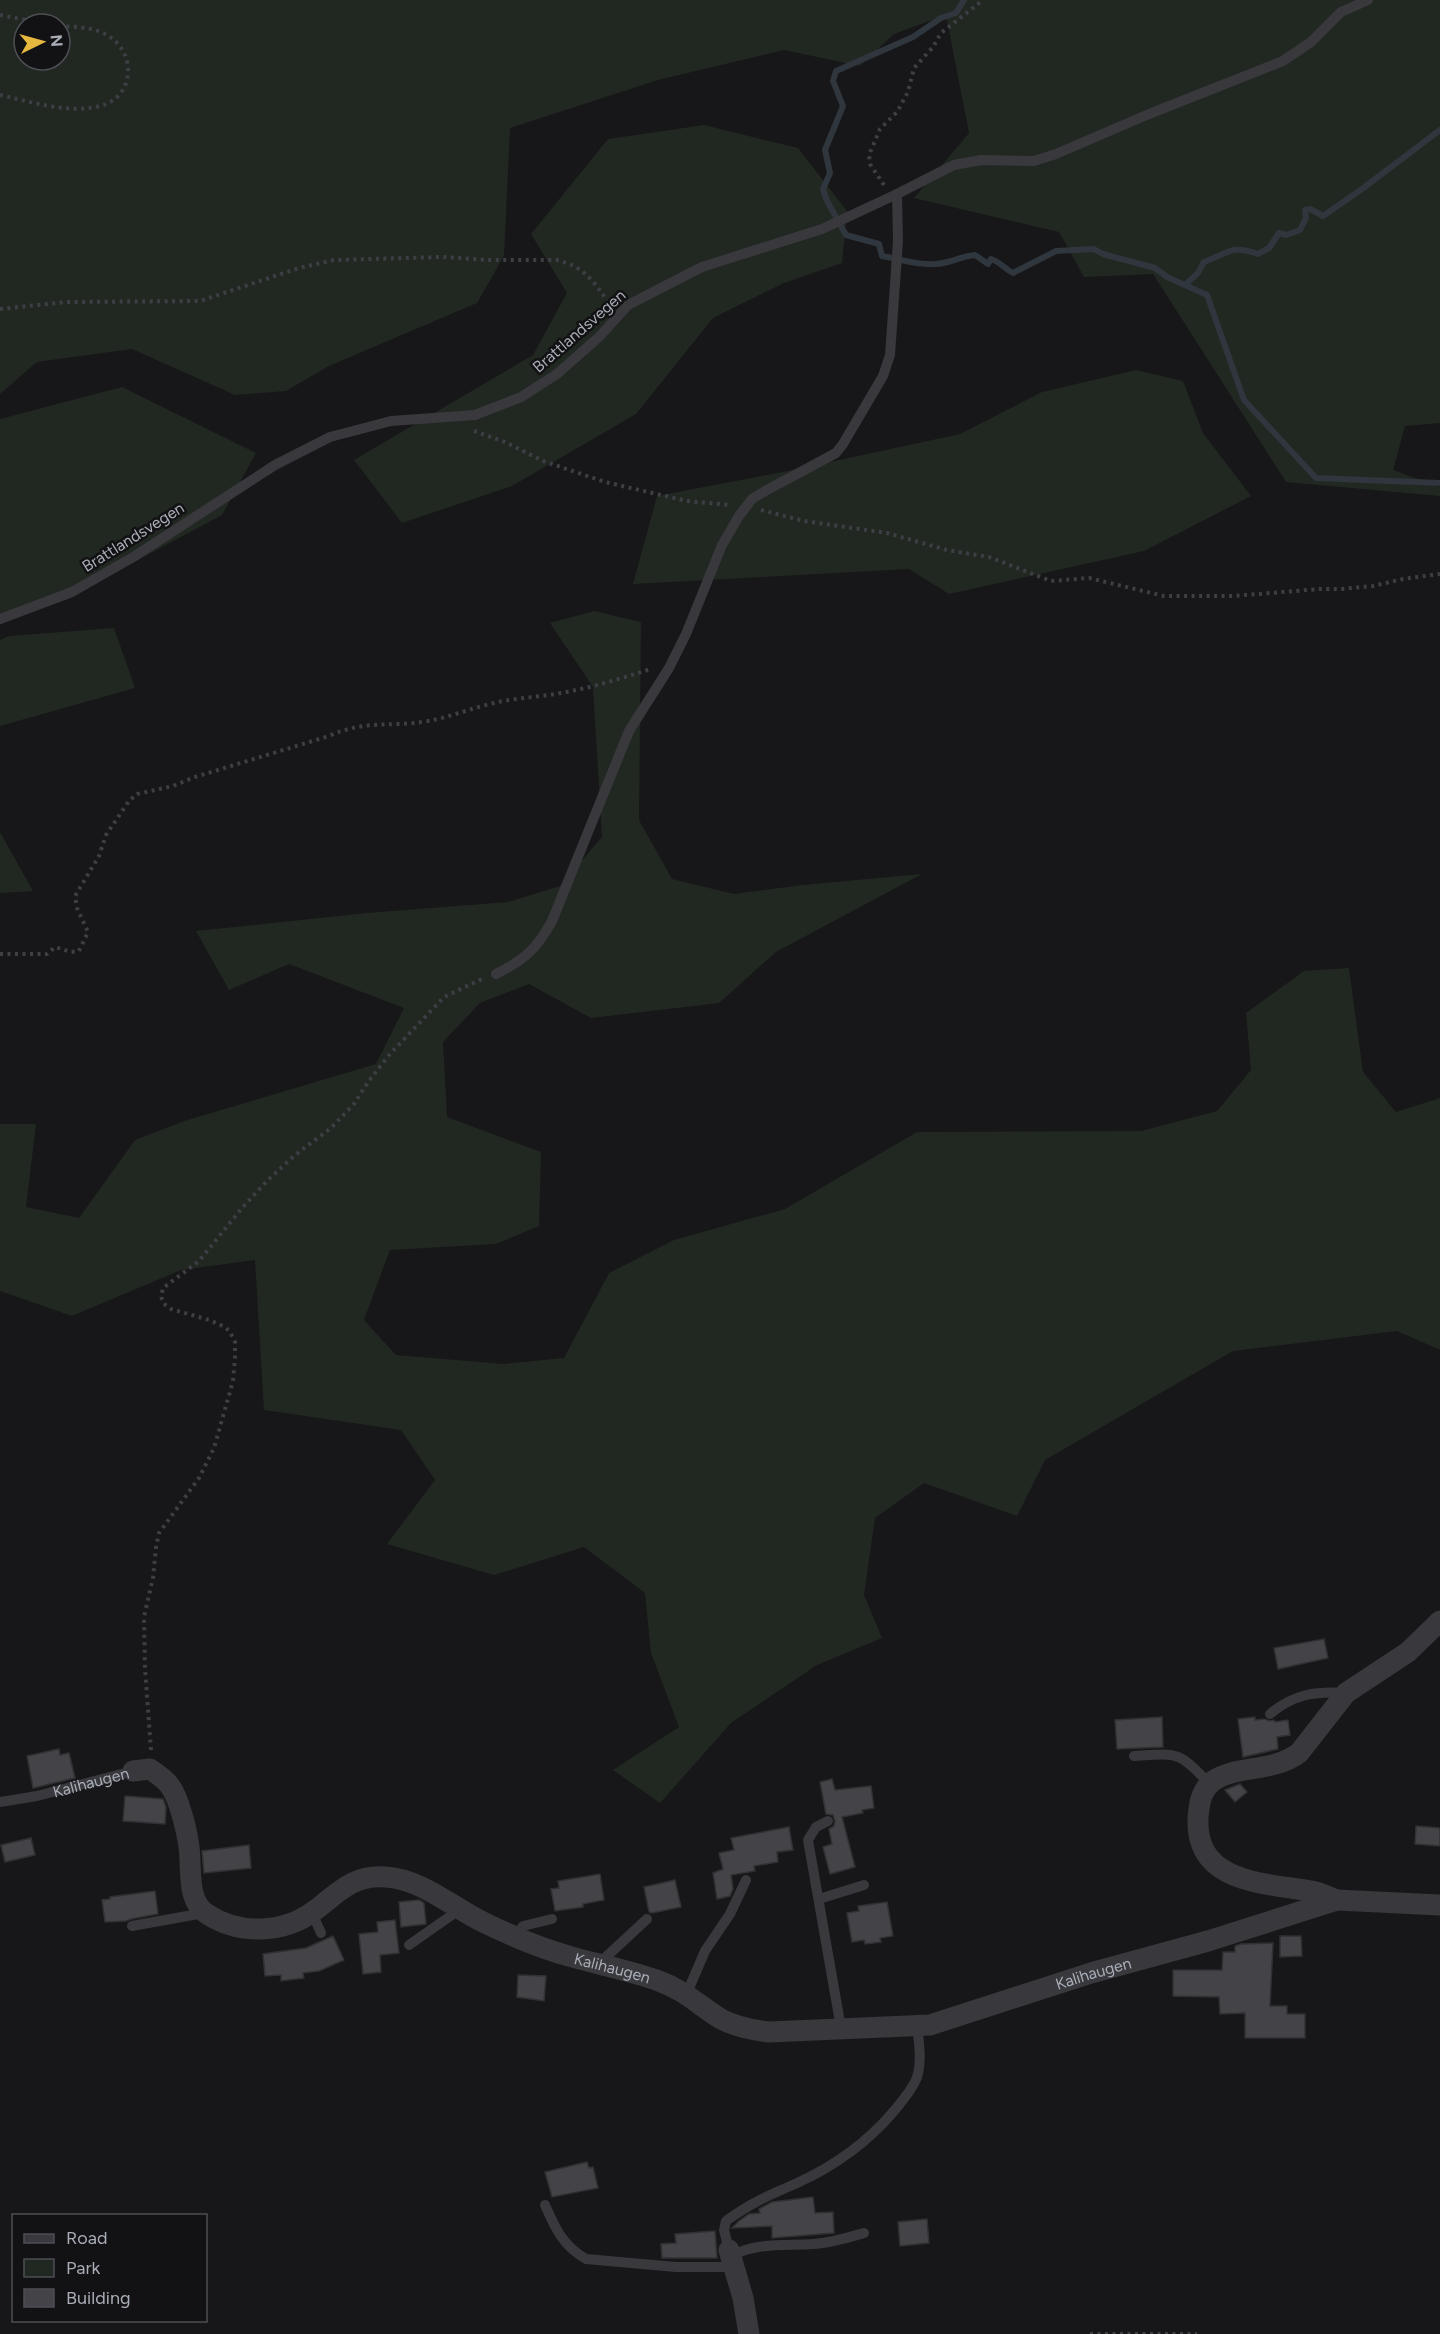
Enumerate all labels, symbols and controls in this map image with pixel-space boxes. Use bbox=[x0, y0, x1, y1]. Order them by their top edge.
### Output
north arrow bbox=[12, 12, 72, 72]
text: N bbox=[46, 34, 66, 48]
street label: Brattlandsvegen bbox=[529, 285, 629, 376]
street label: Brattlandsvegen bbox=[78, 498, 188, 576]
street label: Kalihaugen bbox=[50, 1763, 131, 1801]
street label: Kalihaugen bbox=[572, 1949, 653, 1987]
street label: Kalihaugen bbox=[1053, 1953, 1133, 1993]
legend bbox=[12, 2214, 207, 2322]
text: Road bbox=[66, 2227, 107, 2249]
text: Park bbox=[66, 2257, 101, 2279]
text: Building bbox=[66, 2287, 131, 2309]

